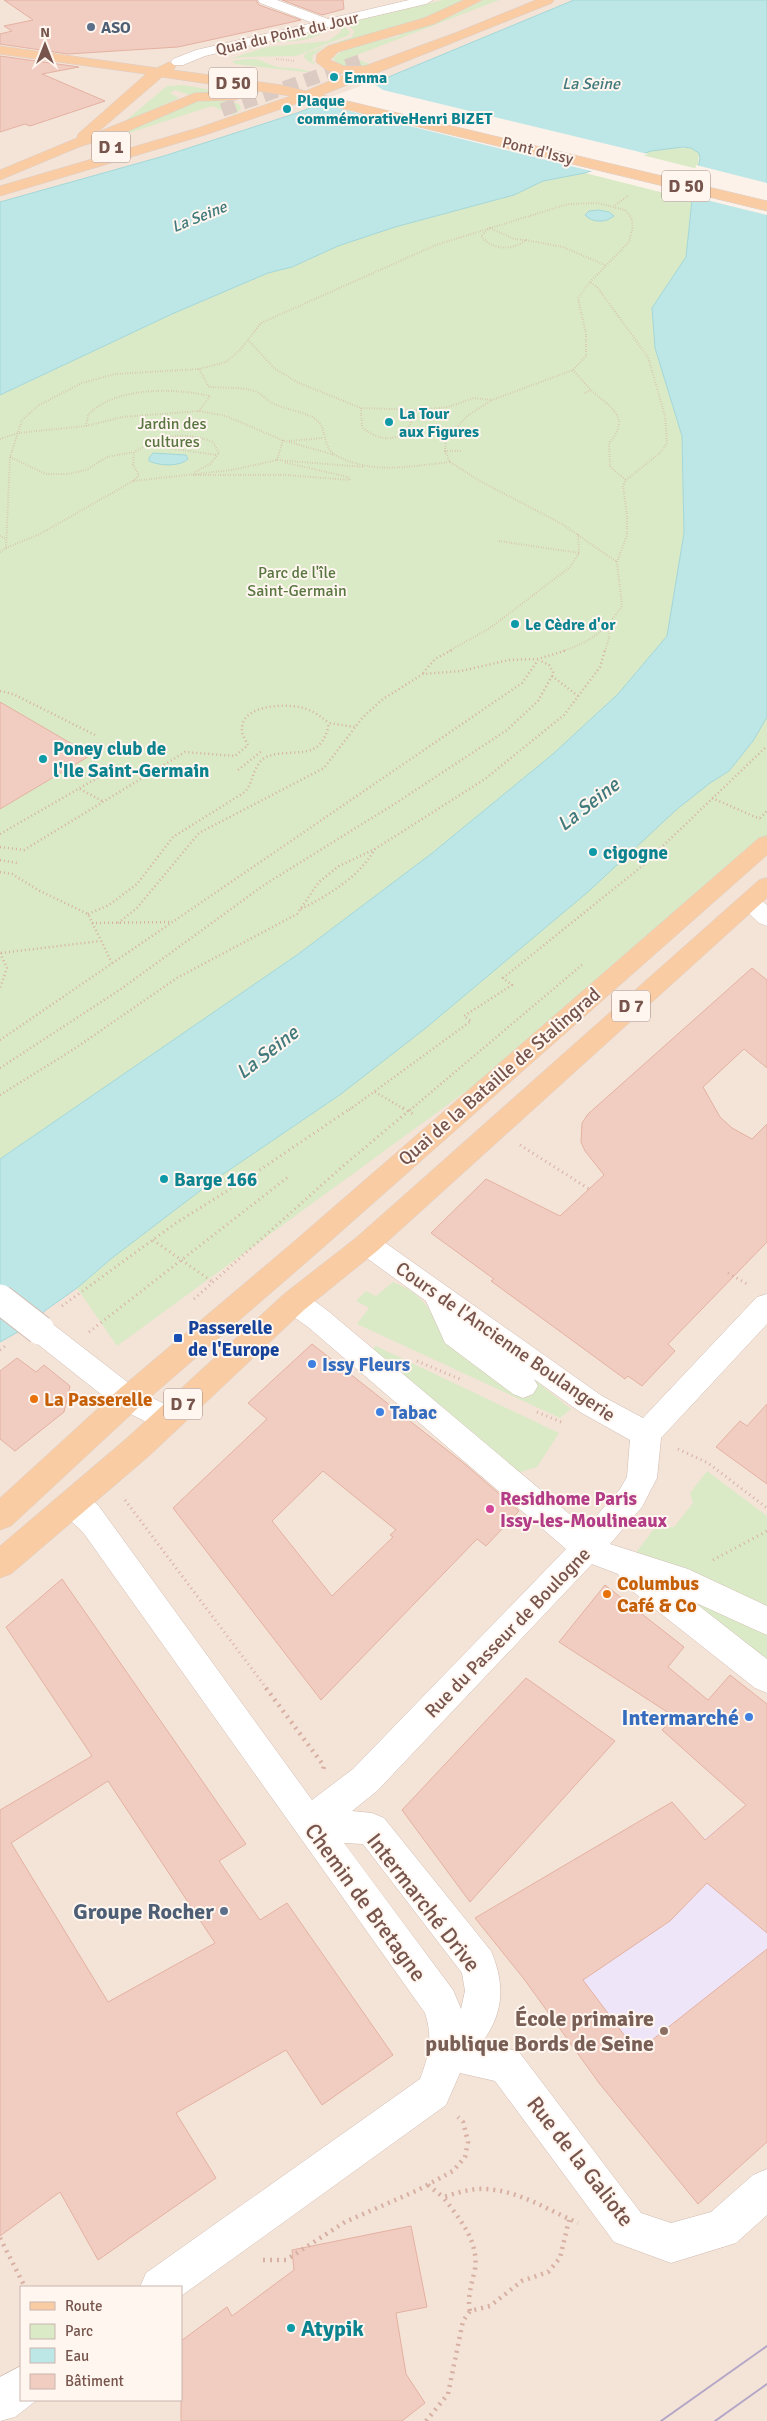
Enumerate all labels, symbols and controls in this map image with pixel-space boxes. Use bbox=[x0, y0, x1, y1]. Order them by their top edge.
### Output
street label: Quai du Point du Jour bbox=[214, 8, 361, 60]
place label: ASO bbox=[101, 18, 131, 38]
north arrow bbox=[20, 20, 70, 70]
marker: ASO bbox=[85, 21, 97, 33]
text: N bbox=[40, 24, 50, 41]
road number: D 50 bbox=[209, 68, 257, 99]
place label: Emma bbox=[344, 68, 387, 88]
marker: Emma bbox=[328, 71, 340, 83]
water label: La Seine bbox=[562, 74, 621, 94]
place label: Plaque commémorativeHenri BIZET bbox=[297, 91, 493, 129]
marker: Plaque commémorativeHenri BIZET bbox=[281, 103, 293, 115]
road number: D 1 bbox=[92, 132, 130, 162]
street label: Pont d'Issy bbox=[500, 132, 576, 170]
road number: D 50 bbox=[662, 170, 710, 202]
water label: La Seine bbox=[169, 196, 231, 237]
place label: La Tour aux Figures bbox=[399, 404, 479, 442]
park label: Jardin des cultures bbox=[137, 414, 207, 452]
marker: La Tour aux Figures bbox=[383, 416, 395, 428]
park label: Parc de l'île Saint-Germain bbox=[247, 563, 347, 601]
place label: Le Cèdre d'or bbox=[525, 615, 616, 635]
marker: Le Cèdre d'or bbox=[509, 618, 521, 630]
place label: Poney club de l'Ile Saint-Germain bbox=[53, 737, 210, 783]
marker: Poney club de l'Ile Saint-Germain bbox=[37, 753, 49, 765]
water label: La Seine bbox=[552, 772, 625, 836]
place label: cigogne bbox=[603, 841, 668, 865]
marker: cigogne bbox=[587, 846, 599, 858]
street label: Quai de la Bataille de Stalingrad bbox=[394, 982, 606, 1171]
road number: D 7 bbox=[612, 990, 650, 1021]
water label: La Seine bbox=[231, 1020, 304, 1084]
place label: Barge 166 bbox=[174, 1168, 257, 1192]
marker: Barge 166 bbox=[158, 1173, 170, 1185]
street label: Cours de l'Ancienne Boulangerie bbox=[391, 1257, 620, 1427]
place label: Passerelle de l'Europe bbox=[188, 1316, 280, 1362]
marker: Passerelle de l'Europe bbox=[172, 1332, 184, 1344]
place label: Issy Fleurs bbox=[322, 1353, 410, 1377]
marker: Issy Fleurs bbox=[306, 1358, 318, 1370]
place label: La Passerelle bbox=[44, 1388, 152, 1412]
road number: D 7 bbox=[164, 1388, 202, 1420]
marker: La Passerelle bbox=[28, 1393, 40, 1405]
place label: Tabac bbox=[390, 1401, 437, 1425]
marker: Tabac bbox=[374, 1406, 386, 1418]
place label: Residhome Paris Issy-les-Moulineaux bbox=[500, 1487, 668, 1533]
marker: Residhome Paris Issy-les-Moulineaux bbox=[484, 1503, 496, 1515]
street label: Rue du Passeur de Boulogne bbox=[420, 1542, 596, 1723]
place label: Columbus Café & Co bbox=[617, 1572, 699, 1618]
marker: Columbus Café & Co bbox=[601, 1588, 613, 1600]
place label: Intermarché bbox=[622, 1704, 739, 1731]
marker: Intermarché bbox=[743, 1711, 755, 1723]
street label: Chemin de Bretagne bbox=[299, 1818, 432, 1987]
street label: Intermarché Drive bbox=[361, 1827, 486, 1977]
place label: Groupe Rocher bbox=[73, 1898, 214, 1925]
marker: Groupe Rocher bbox=[218, 1905, 230, 1917]
place label: École primaire publique Bords de Seine bbox=[425, 2005, 654, 2057]
marker: École primaire publique Bords de Seine bbox=[658, 2025, 670, 2037]
street label: Rue de la Galiote bbox=[521, 2091, 640, 2232]
legend bbox=[20, 2286, 182, 2401]
text: Route bbox=[65, 2297, 102, 2315]
place label: Atypik bbox=[301, 2315, 364, 2342]
text: Parc bbox=[65, 2322, 93, 2340]
marker: Atypik bbox=[285, 2322, 297, 2334]
text: Eau bbox=[65, 2347, 89, 2365]
text: Bâtiment bbox=[65, 2372, 124, 2390]

